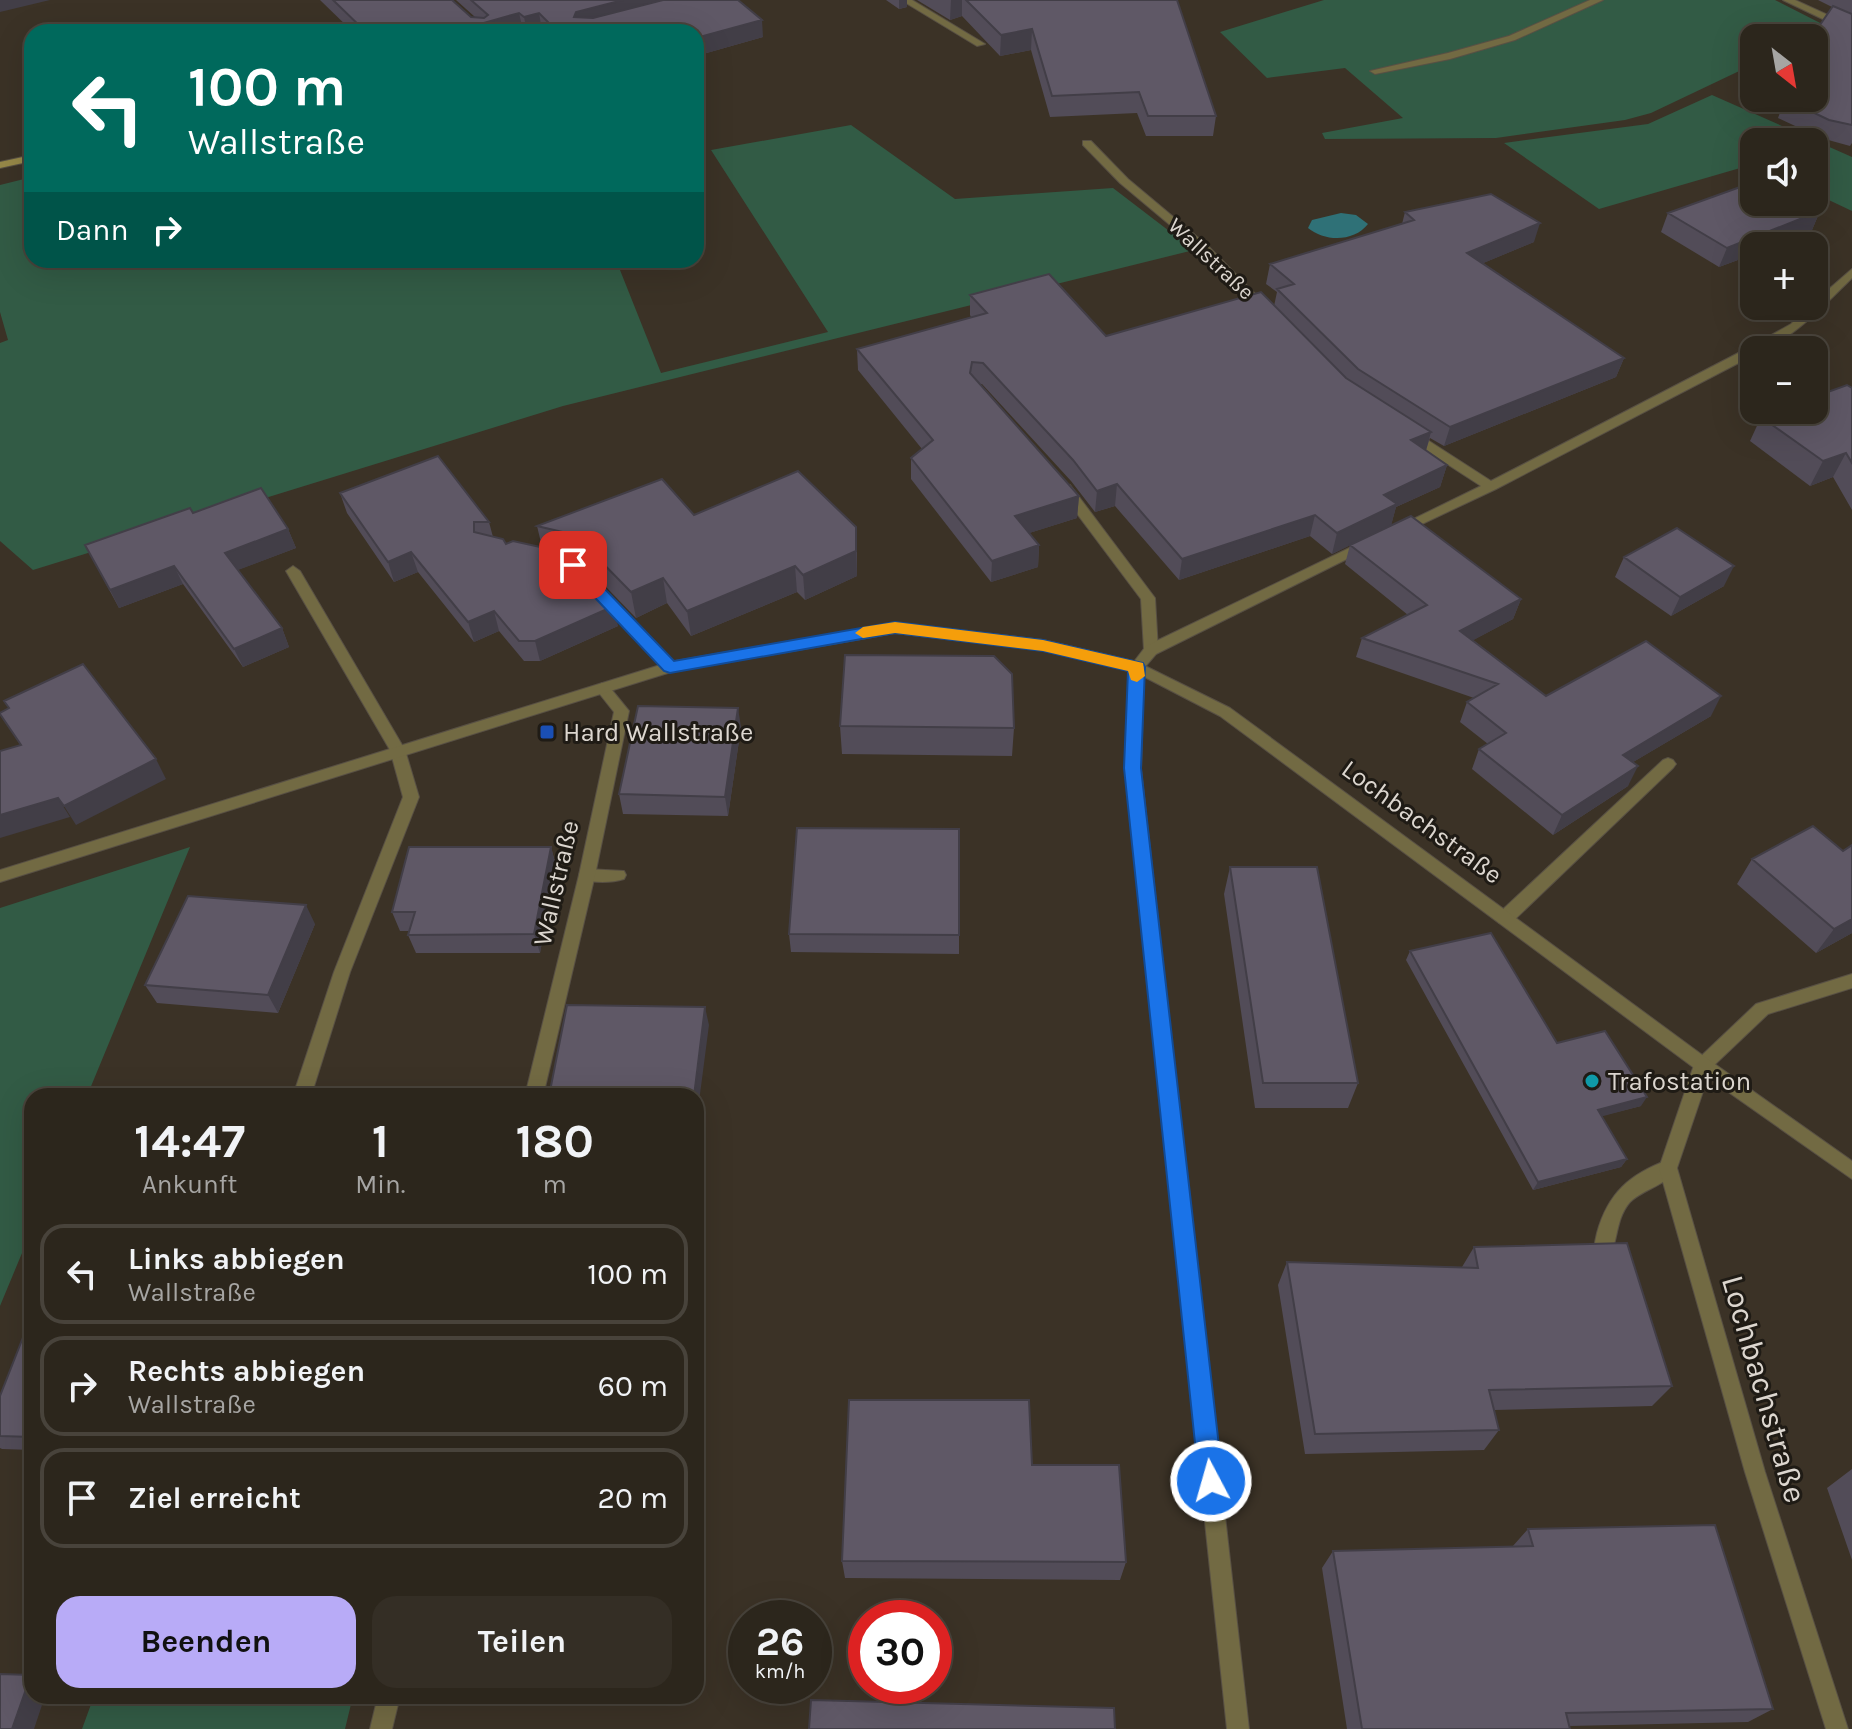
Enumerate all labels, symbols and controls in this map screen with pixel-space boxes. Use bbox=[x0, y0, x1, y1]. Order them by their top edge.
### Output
north arrow bbox=[1740, 24, 1828, 112]
map controls bbox=[1740, 24, 1828, 424]
text: 100 m bbox=[188, 54, 346, 119]
icon: left bbox=[56, 56, 160, 160]
text: Wallstraße bbox=[188, 121, 365, 163]
button: sound bbox=[1740, 128, 1828, 216]
icon: right bbox=[145, 208, 189, 252]
text: Dann bbox=[56, 212, 129, 248]
street label: Wallstraße bbox=[1163, 213, 1259, 305]
button: + bbox=[1740, 232, 1828, 320]
button: − bbox=[1740, 336, 1828, 424]
pin bbox=[539, 531, 607, 599]
icon: arrive bbox=[551, 543, 595, 587]
place label: Hard Wallstraße bbox=[563, 717, 753, 748]
marker: Hard Wallstraße bbox=[538, 723, 556, 741]
street label: Lochbachstraße bbox=[1336, 753, 1508, 891]
street label: Wallstraße bbox=[527, 817, 585, 949]
place label: Trafostation bbox=[1608, 1066, 1751, 1097]
marker: Trafostation bbox=[1583, 1072, 1601, 1090]
text: 14:47 bbox=[134, 1113, 245, 1169]
text: 1 bbox=[372, 1113, 389, 1169]
text: 180 bbox=[515, 1113, 594, 1169]
text: Ankunft bbox=[142, 1169, 237, 1200]
text: Min. bbox=[355, 1169, 405, 1200]
text: m bbox=[543, 1169, 567, 1200]
text: Links abbiegen bbox=[128, 1241, 345, 1277]
icon: left bbox=[60, 1252, 104, 1296]
text: 100 m bbox=[587, 1256, 668, 1292]
street label: Lochbachstraße bbox=[1714, 1271, 1814, 1507]
text: Wallstraße bbox=[128, 1277, 256, 1308]
text: Rechts abbiegen bbox=[128, 1353, 365, 1389]
icon: right bbox=[60, 1364, 104, 1408]
text: 60 m bbox=[598, 1368, 668, 1404]
text: Wallstraße bbox=[128, 1389, 256, 1420]
position arrow bbox=[1169, 1439, 1253, 1523]
icon: arrive bbox=[60, 1476, 104, 1520]
text: Ziel erreicht bbox=[128, 1480, 301, 1516]
text: 20 m bbox=[598, 1480, 668, 1516]
button: Beenden bbox=[56, 1596, 356, 1688]
button: Teilen bbox=[372, 1596, 672, 1688]
speed limit sign: 30 bbox=[848, 1600, 952, 1704]
text: 26 bbox=[756, 1618, 804, 1665]
text: km/h bbox=[755, 1660, 805, 1683]

